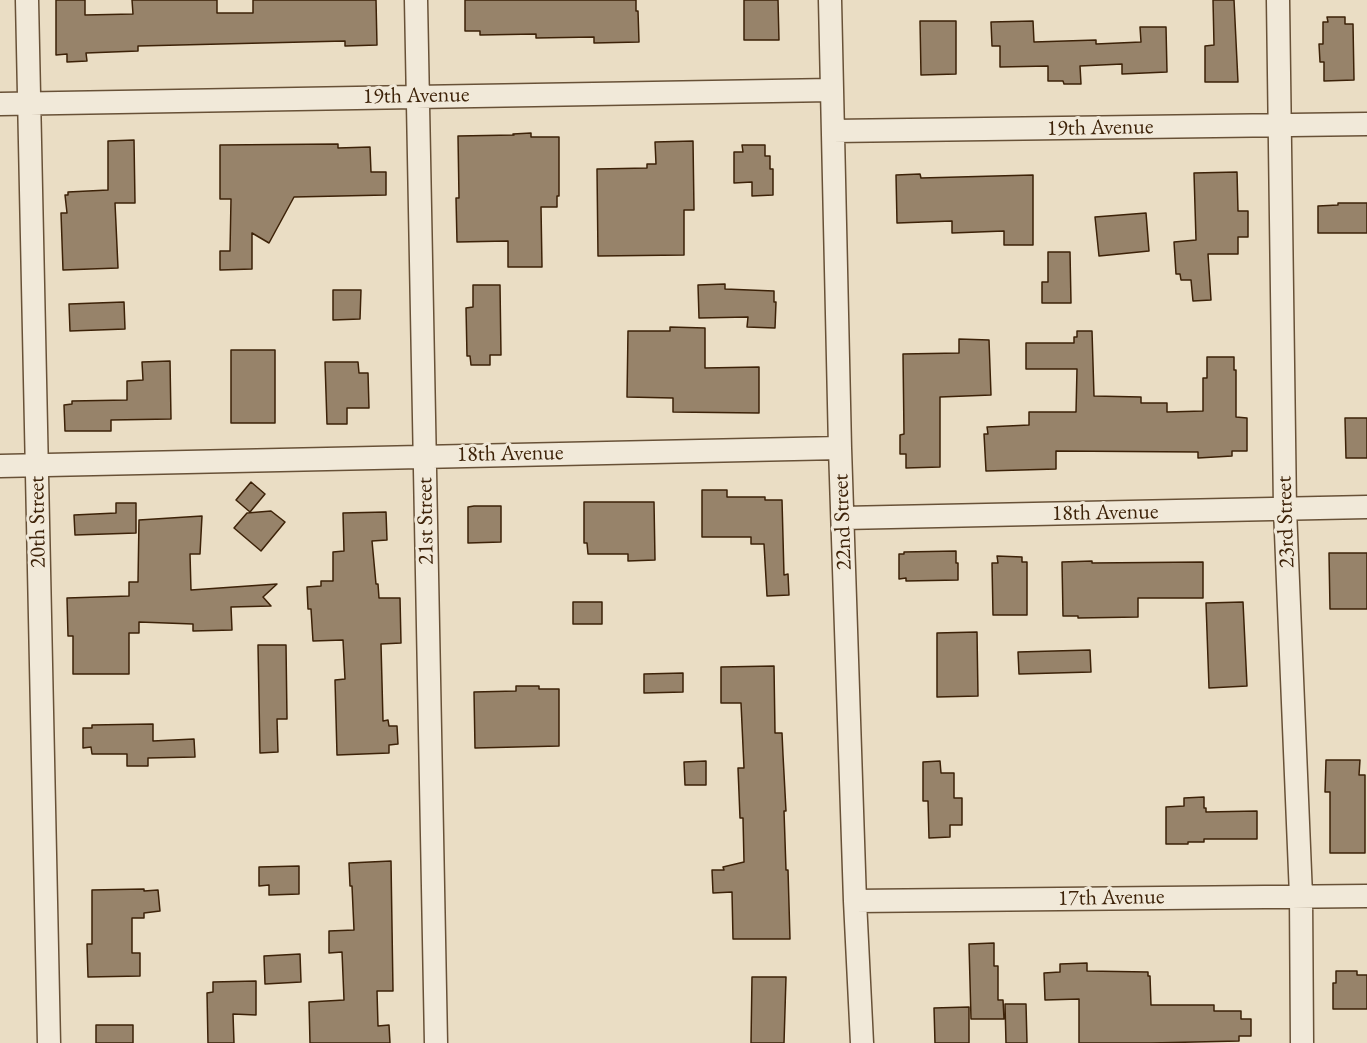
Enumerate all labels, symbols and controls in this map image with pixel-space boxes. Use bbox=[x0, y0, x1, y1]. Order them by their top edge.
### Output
street label: 19th Avenue bbox=[362, 82, 470, 110]
street label: 19th Avenue bbox=[1046, 114, 1154, 142]
street label: 18th Avenue bbox=[456, 440, 564, 468]
street label: 22nd Street bbox=[828, 473, 858, 571]
street label: 23rd Street bbox=[1271, 475, 1301, 569]
street label: 20th Street bbox=[24, 476, 52, 568]
street label: 21st Street bbox=[412, 477, 440, 565]
street label: 18th Avenue bbox=[1051, 499, 1159, 527]
street label: 17th Avenue bbox=[1057, 884, 1165, 912]

